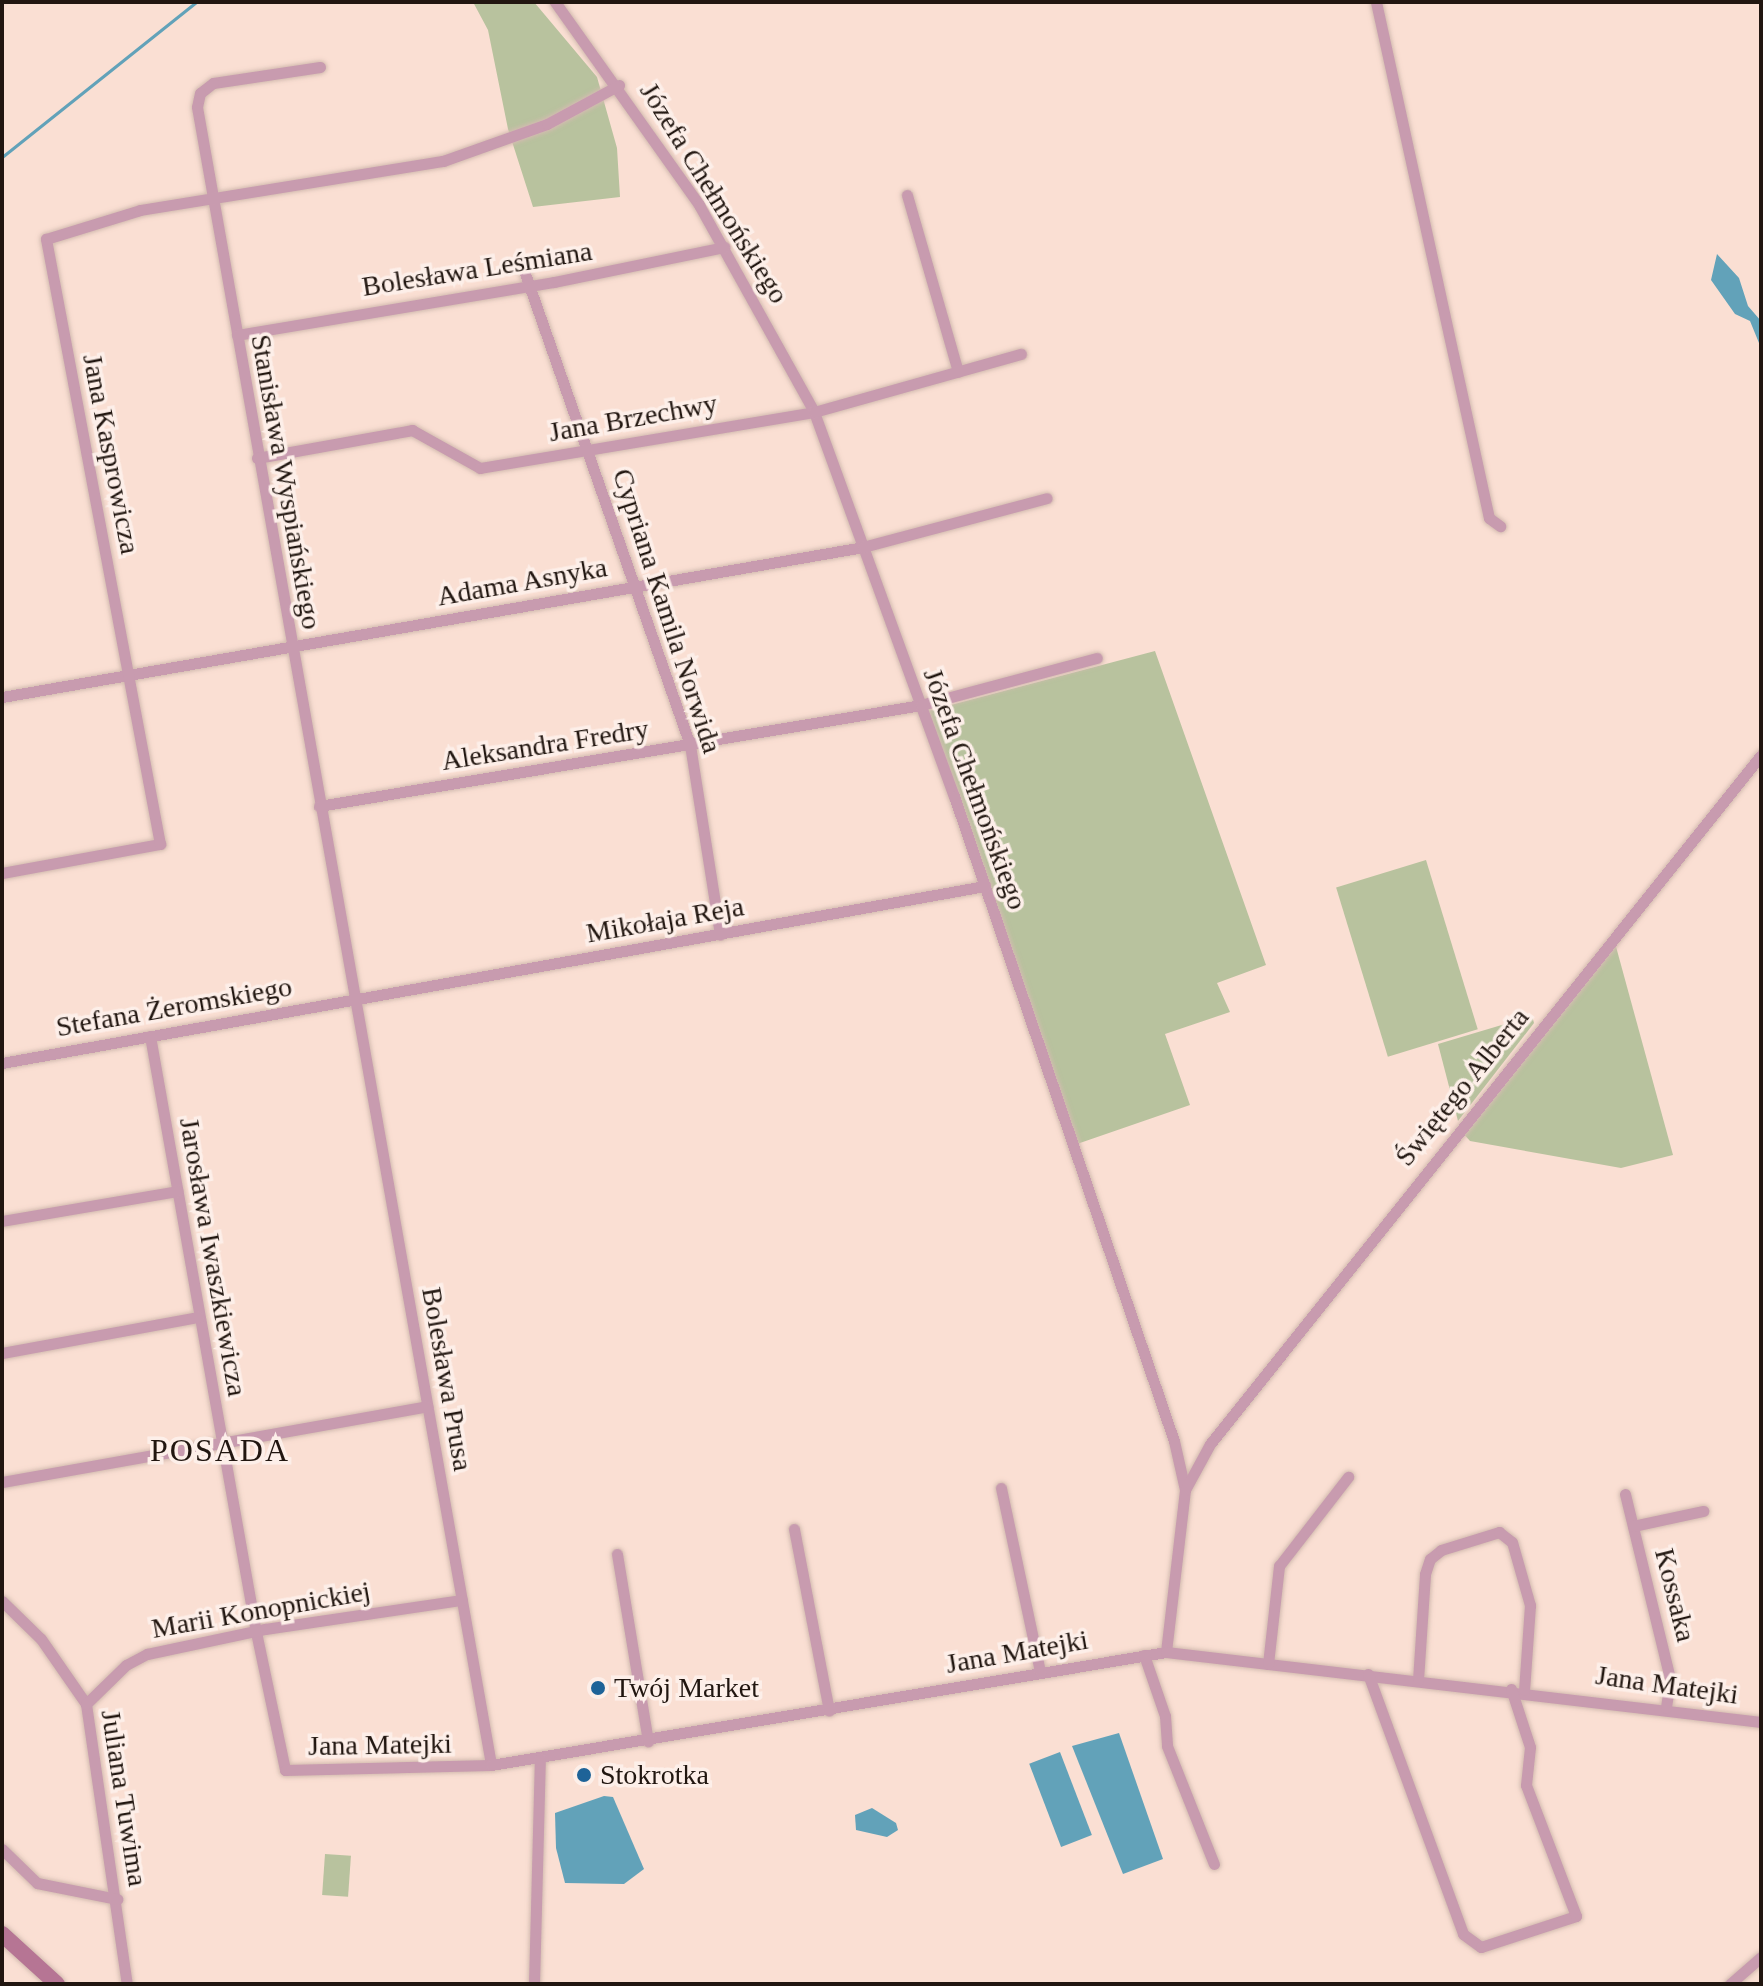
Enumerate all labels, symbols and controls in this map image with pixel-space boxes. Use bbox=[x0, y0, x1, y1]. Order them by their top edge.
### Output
street label: Józefa Chełmońskiego bbox=[632, 76, 796, 310]
street label: Bolesława Leśmiana bbox=[360, 234, 594, 304]
street label: Stanisława Wyspiańskiego bbox=[243, 332, 329, 632]
street label: Jana Kasprowicza bbox=[75, 351, 147, 557]
street label: Jana Brzechwy bbox=[546, 387, 720, 449]
street label: Cypriana Kamila Norwida bbox=[605, 465, 729, 757]
street label: Adama Asnyka bbox=[434, 550, 610, 614]
street label: Józefa Chełmońskiego bbox=[916, 664, 1034, 914]
street label: Aleksandra Fredry bbox=[439, 712, 651, 778]
street label: Mikołaja Reja bbox=[584, 890, 746, 950]
street label: Stefana Żeromskiego bbox=[54, 970, 294, 1044]
street label: Świętego Alberta bbox=[1388, 1001, 1536, 1173]
street label: Jarosława Iwaszkiewicza bbox=[172, 1115, 254, 1399]
street label: Bolesława Prusa bbox=[414, 1285, 480, 1473]
district label: POSADA bbox=[150, 1431, 290, 1469]
street label: Kossaka bbox=[1647, 1545, 1703, 1645]
street label: Marii Konopnickiej bbox=[149, 1574, 373, 1646]
street label: Jana Matejki bbox=[943, 1623, 1091, 1681]
street label: Jana Matejki bbox=[1593, 1658, 1741, 1712]
place label: Twój Market bbox=[614, 1671, 759, 1705]
marker: Twój Market bbox=[589, 1679, 607, 1697]
street label: Juliana Tuwima bbox=[93, 1707, 155, 1889]
street label: Jana Matejki bbox=[308, 1727, 452, 1763]
place label: Stokrotka bbox=[600, 1758, 709, 1792]
marker: Stokrotka bbox=[575, 1766, 593, 1784]

